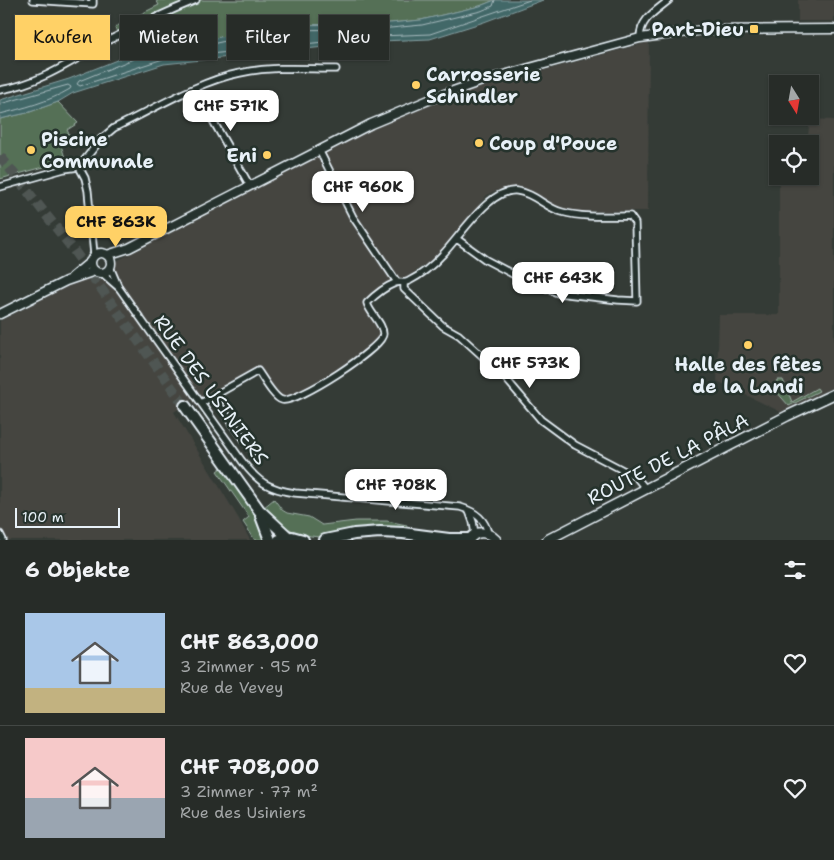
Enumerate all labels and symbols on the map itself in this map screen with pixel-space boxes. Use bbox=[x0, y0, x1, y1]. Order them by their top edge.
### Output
place label: Part-Dieu bbox=[651, 17, 744, 42]
marker: Part-Dieu bbox=[748, 23, 760, 35]
place label: Carrosserie Schindler bbox=[426, 62, 541, 109]
north arrow bbox=[769, 75, 819, 125]
marker: Carrosserie Schindler bbox=[410, 79, 422, 91]
pin: CHF 571K bbox=[179, 90, 283, 132]
place label: Piscine Communale bbox=[41, 127, 154, 174]
place label: Coup d'Pouce bbox=[489, 131, 617, 156]
marker: Coup d'Pouce bbox=[473, 137, 485, 149]
place label: Eni bbox=[226, 143, 257, 168]
marker: Piscine Communale bbox=[25, 144, 37, 156]
marker: Eni bbox=[261, 149, 273, 161]
pin: CHF 960K bbox=[311, 170, 415, 213]
pin: CHF 863K bbox=[64, 206, 168, 248]
pin: CHF 643K bbox=[511, 262, 615, 304]
street label: RUE DES USINIERS bbox=[148, 310, 274, 470]
marker: Halle des fêtes de la Landi bbox=[742, 339, 754, 351]
pin: CHF 573K bbox=[478, 346, 582, 389]
place label: Halle des fêtes de la Landi bbox=[675, 352, 821, 399]
street label: ROUTE DE LA PÂLA bbox=[583, 407, 753, 510]
pin: CHF 708K bbox=[344, 468, 448, 511]
scale bar bbox=[15, 505, 120, 528]

